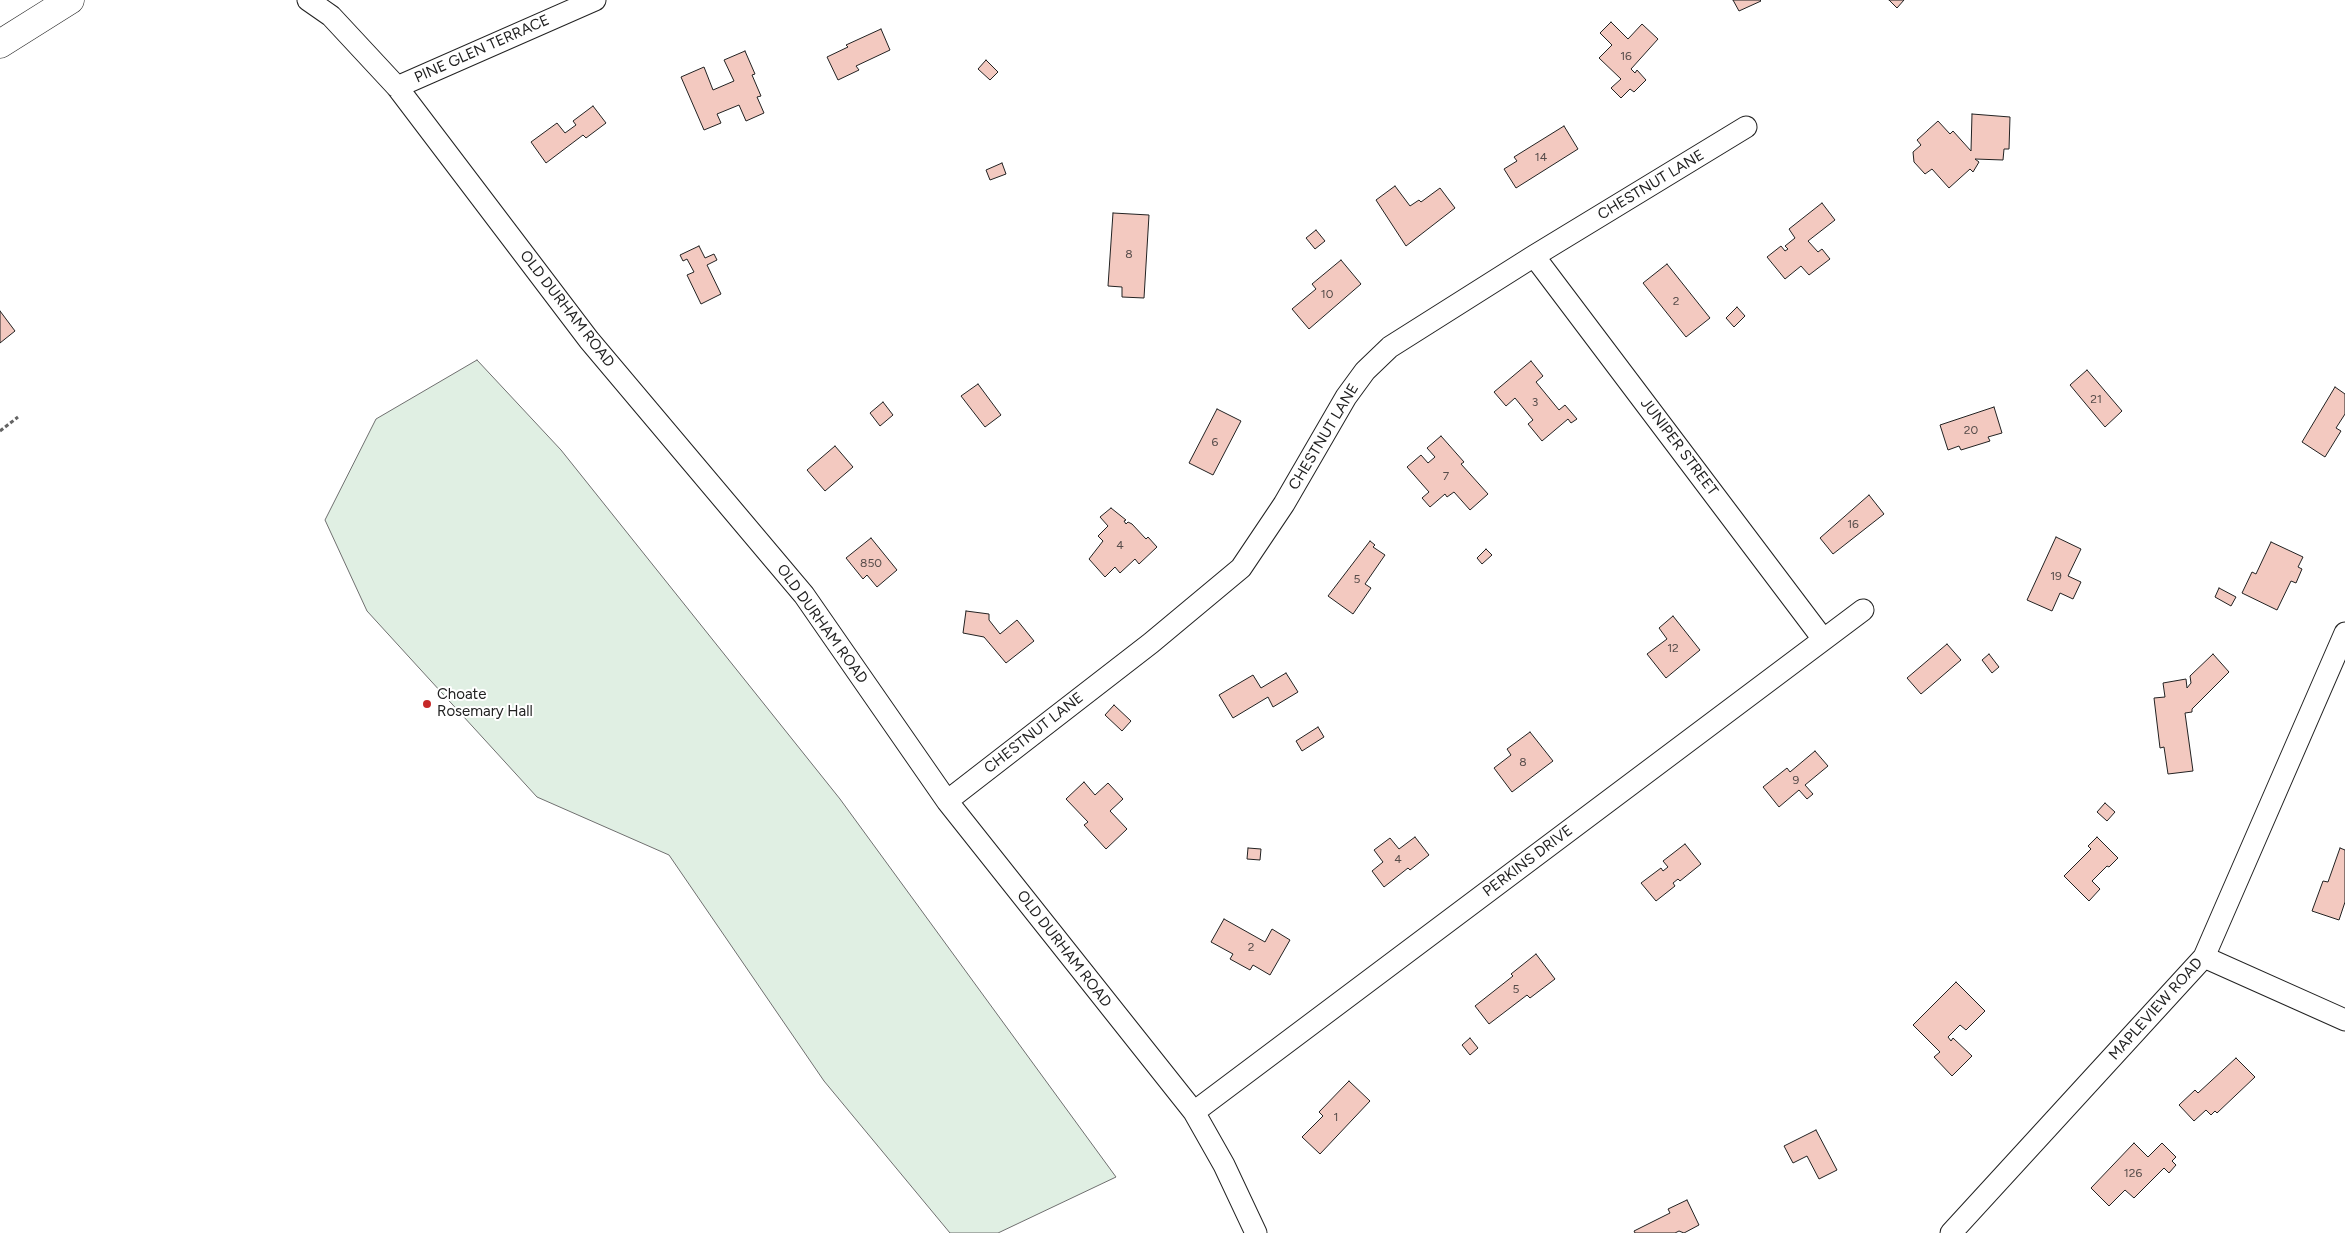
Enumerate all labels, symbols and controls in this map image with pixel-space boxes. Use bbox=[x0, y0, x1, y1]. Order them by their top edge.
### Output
street label: PINE GLEN TERRACE bbox=[412, 11, 552, 87]
house number: 16 bbox=[1620, 49, 1632, 63]
street label: CHESTNUT LANE bbox=[1595, 146, 1707, 224]
house number: 14 bbox=[1535, 150, 1547, 164]
street label: OLD DURHAM ROAD bbox=[516, 247, 618, 371]
house number: 8 bbox=[1125, 247, 1133, 261]
house number: 10 bbox=[1321, 287, 1333, 301]
house number: 2 bbox=[1673, 294, 1679, 308]
street label: CHESTNUT LANE bbox=[1285, 381, 1363, 493]
house number: 21 bbox=[2090, 392, 2102, 406]
house number: 3 bbox=[1532, 395, 1538, 409]
street label: JUNIPER STREET bbox=[1636, 395, 1722, 499]
house number: 20 bbox=[1964, 423, 1978, 437]
house number: 6 bbox=[1212, 435, 1218, 449]
house number: 7 bbox=[1443, 469, 1449, 483]
house number: 16 bbox=[1847, 517, 1859, 531]
house number: 4 bbox=[1116, 538, 1124, 552]
house number: 850 bbox=[860, 556, 882, 570]
street label: OLD DURHAM ROAD bbox=[773, 561, 871, 687]
house number: 19 bbox=[2050, 569, 2062, 583]
house number: 5 bbox=[1354, 572, 1360, 586]
house number: 12 bbox=[1667, 641, 1679, 655]
place label: Choate Rosemary Hall bbox=[437, 686, 533, 721]
street label: CHESTNUT LANE bbox=[981, 689, 1087, 777]
marker: Choate Rosemary Hall bbox=[421, 698, 433, 710]
house number: 8 bbox=[1519, 755, 1527, 769]
house number: 9 bbox=[1793, 773, 1799, 787]
street label: PERKINS DRIVE bbox=[1480, 821, 1576, 901]
house number: 4 bbox=[1394, 852, 1402, 866]
street label: OLD DURHAM ROAD bbox=[1013, 887, 1115, 1011]
house number: 2 bbox=[1248, 940, 1254, 954]
street label: MAPLEVIEW ROAD bbox=[2105, 954, 2207, 1064]
house number: 5 bbox=[1513, 982, 1519, 996]
house number: 1 bbox=[1334, 1110, 1338, 1124]
house number: 126 bbox=[2124, 1166, 2142, 1180]

